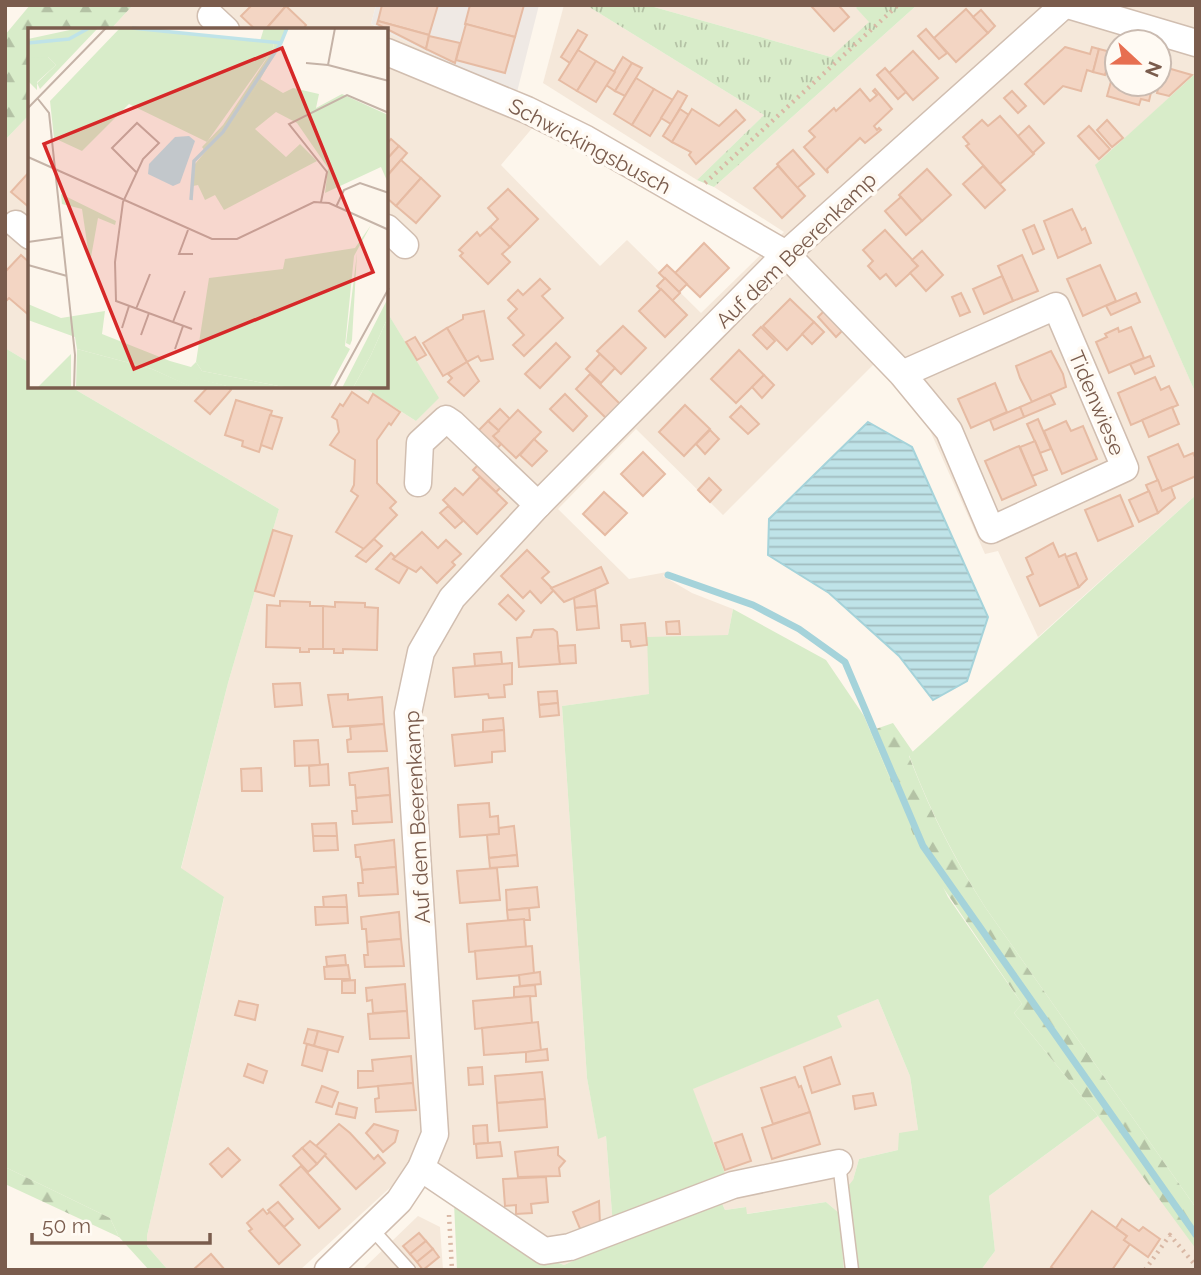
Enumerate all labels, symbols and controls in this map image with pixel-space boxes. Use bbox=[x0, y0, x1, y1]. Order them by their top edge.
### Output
inset map bbox=[28, 28, 388, 388]
north arrow bbox=[1103, 28, 1173, 98]
text: N bbox=[1141, 59, 1167, 80]
street label: Schwickingsbusch bbox=[505, 93, 675, 199]
street label: Auf dem Beerenkamp bbox=[711, 167, 881, 333]
street label: Tidenwiese bbox=[1064, 347, 1130, 459]
street label: Auf dem Beerenkamp bbox=[399, 710, 435, 924]
scale bar bbox=[32, 1202, 210, 1246]
text: 50 m bbox=[42, 1213, 91, 1238]

